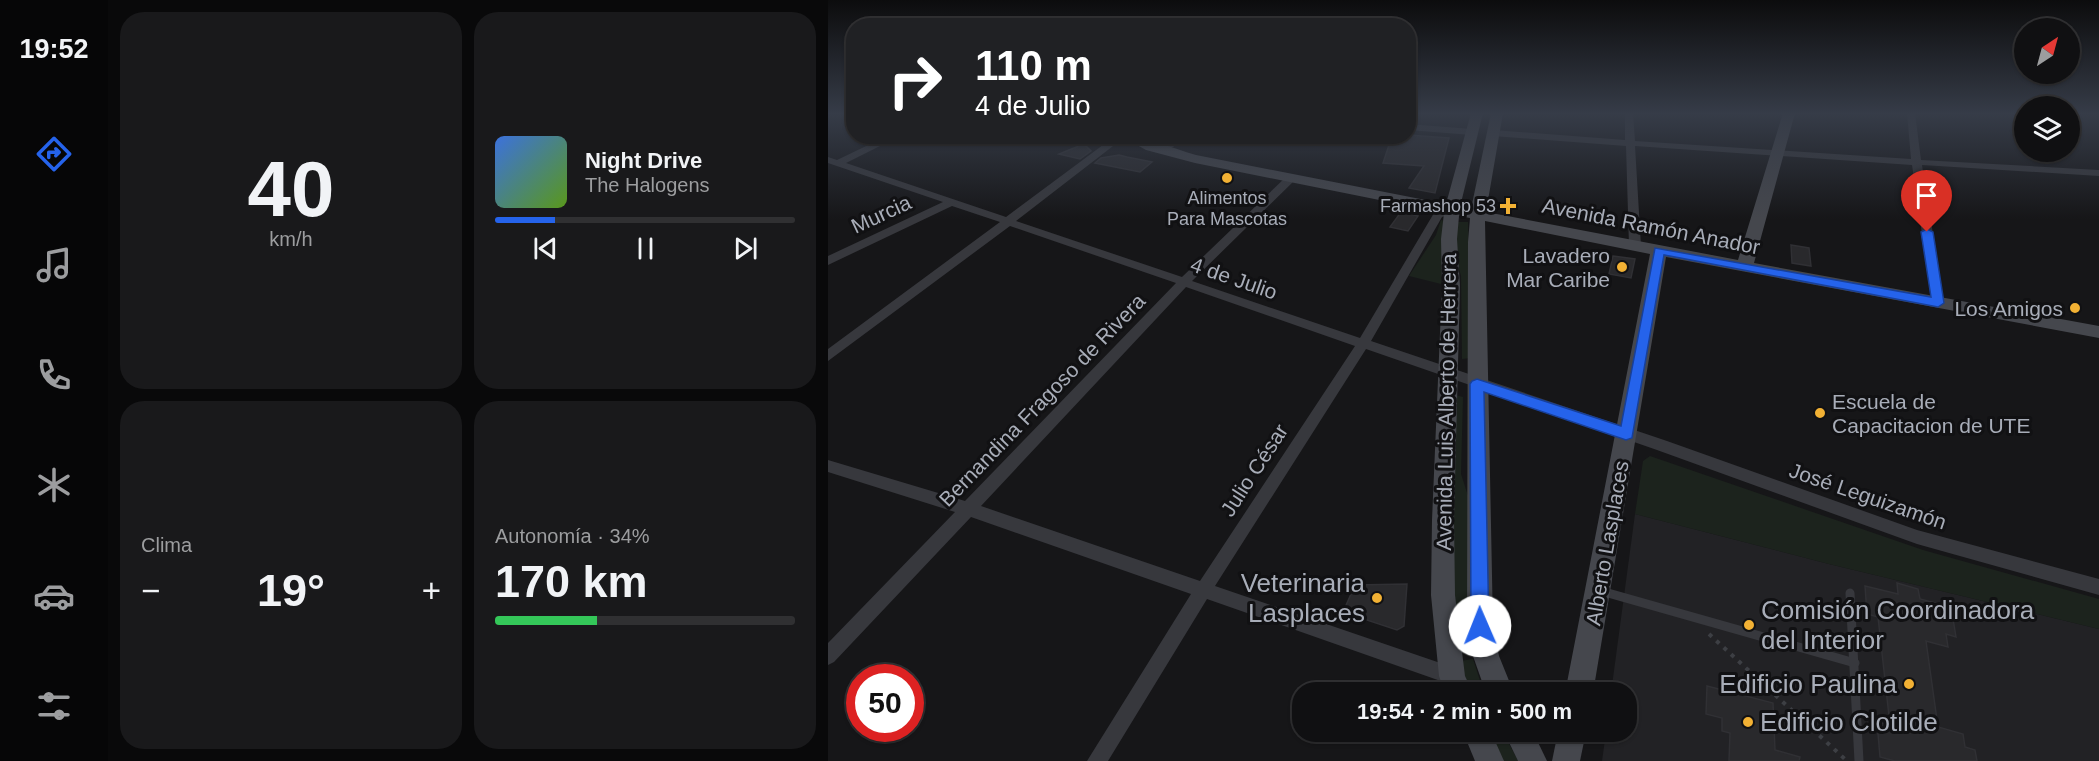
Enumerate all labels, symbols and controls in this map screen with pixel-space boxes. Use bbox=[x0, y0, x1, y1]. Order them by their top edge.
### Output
north arrow bbox=[2014, 18, 2080, 84]
map controls bbox=[2014, 18, 2080, 162]
text: 19:52 bbox=[19, 34, 89, 64]
icon: right bbox=[876, 42, 954, 120]
text: 110 m bbox=[975, 42, 1092, 89]
text: 4 de Julio bbox=[975, 91, 1091, 121]
button: layers bbox=[2014, 96, 2080, 162]
icon: directions bbox=[33, 133, 75, 175]
text: 40 bbox=[248, 145, 334, 233]
text: Night Drive bbox=[585, 148, 702, 173]
pin bbox=[1901, 170, 1952, 232]
marker: Alimentos Para Mascotas bbox=[1220, 171, 1234, 185]
text: The Halogens bbox=[585, 174, 710, 196]
icon: arrive bbox=[1910, 179, 1943, 212]
place label: Alimentos Para Mascotas bbox=[1167, 188, 1287, 229]
street label: Murcia bbox=[848, 190, 915, 238]
street label: Avenida Ramón Anador bbox=[1540, 194, 1762, 258]
place label: Farmashop 53 bbox=[1380, 196, 1496, 216]
marker: Farmashop 53 bbox=[1501, 199, 1515, 213]
text: km/h bbox=[269, 228, 313, 250]
icon: previous bbox=[529, 232, 562, 265]
icon: pause bbox=[629, 232, 662, 265]
icon: next bbox=[729, 232, 762, 265]
icon: music bbox=[33, 244, 75, 286]
place label: Lavadero Mar Caribe bbox=[1506, 244, 1610, 291]
street label: 4 de Julio bbox=[1188, 252, 1280, 304]
street label: Avenida Luis Alberto de Herrera bbox=[1432, 253, 1460, 551]
marker: Lavadero Mar Caribe bbox=[1615, 260, 1629, 274]
street label: Bernandina Fragoso de Rivera bbox=[934, 289, 1150, 511]
place label: Los Amigos bbox=[1954, 297, 2063, 320]
marker: Los Amigos bbox=[2068, 301, 2082, 315]
icon: phone bbox=[33, 354, 75, 396]
place label: Escuela de Capacitacion de UTE bbox=[1832, 390, 2030, 437]
marker: Escuela de Capacitacion de UTE bbox=[1813, 406, 1827, 420]
street label: Julio César bbox=[1216, 420, 1292, 520]
street label: José Leguizamón bbox=[1786, 458, 1950, 534]
street label: Alberto Lasplaces bbox=[1581, 459, 1633, 627]
icon: climate bbox=[33, 464, 75, 506]
text: Autonomía · 34% bbox=[495, 525, 650, 547]
text: Clima bbox=[141, 534, 192, 556]
text: 170 km bbox=[495, 556, 648, 607]
text: 19° bbox=[257, 565, 325, 616]
place label: Veterinaria Lasplaces bbox=[1241, 568, 1366, 628]
text: − bbox=[141, 572, 160, 609]
text: + bbox=[422, 572, 441, 609]
icon: car bbox=[33, 575, 75, 617]
marker: Veterinaria Lasplaces bbox=[1370, 591, 1384, 605]
position arrow bbox=[1448, 594, 1512, 658]
place label: Comisión Coordinadora del Interior bbox=[1761, 595, 2035, 655]
marker: Comisión Coordinadora del Interior bbox=[1742, 618, 1756, 632]
speed limit sign: 50 bbox=[846, 664, 924, 742]
place label: Edificio Paulina bbox=[1719, 669, 1898, 699]
marker: Edificio Paulina bbox=[1902, 677, 1916, 691]
icon: filters bbox=[33, 685, 75, 727]
text: 19:54 · 2 min · 500 m bbox=[1357, 699, 1572, 724]
place label: Edificio Clotilde bbox=[1760, 707, 1938, 737]
marker: Edificio Clotilde bbox=[1741, 715, 1755, 729]

